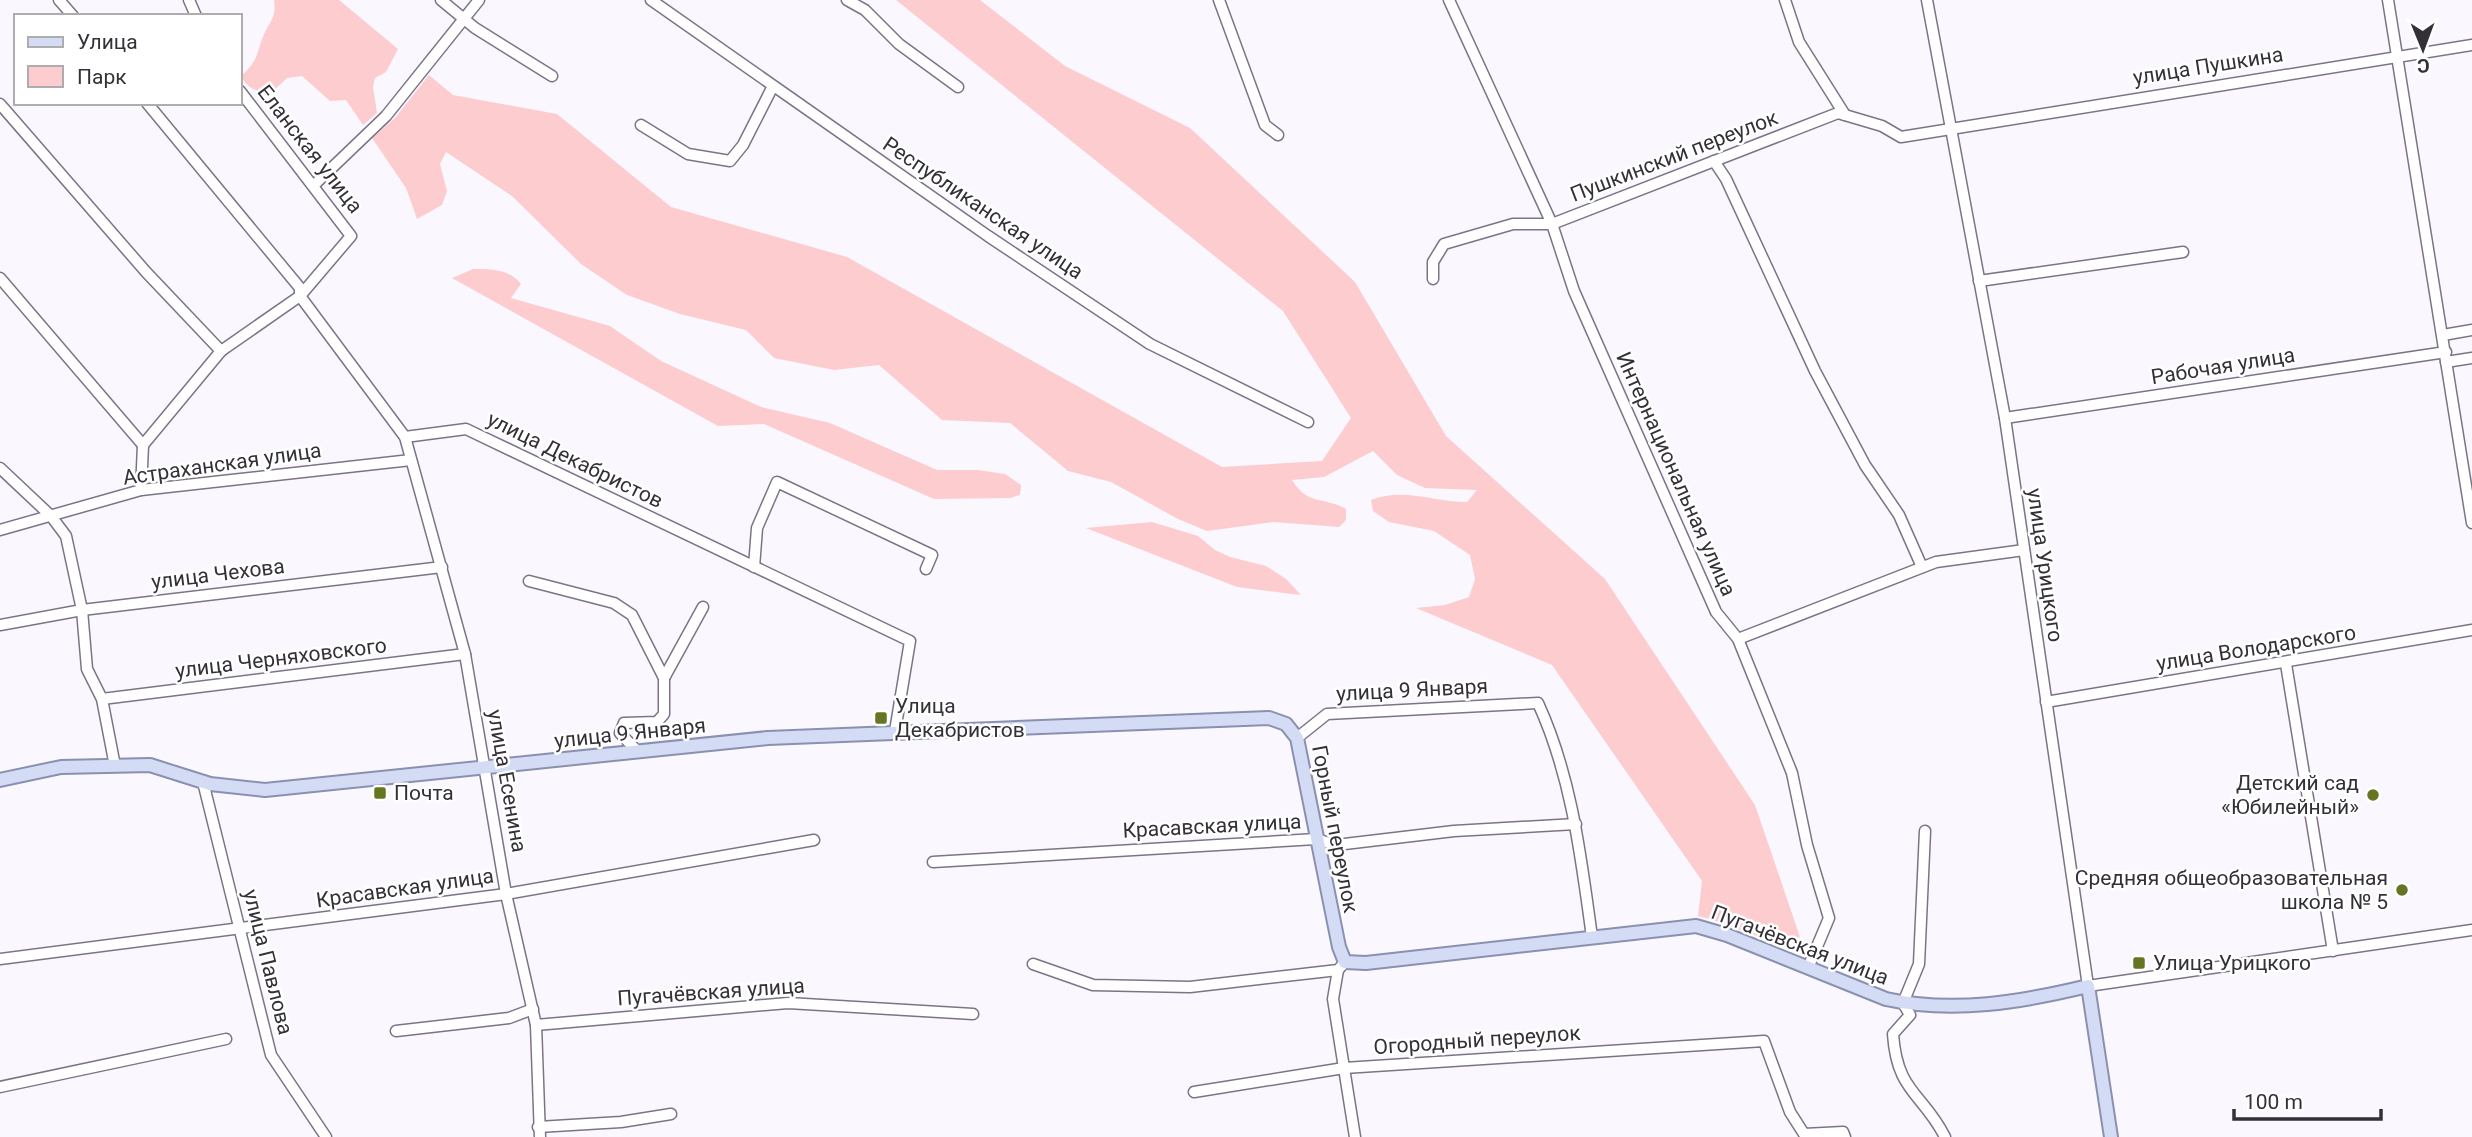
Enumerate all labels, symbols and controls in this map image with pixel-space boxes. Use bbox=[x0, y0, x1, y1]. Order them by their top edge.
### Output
legend bbox=[14, 14, 242, 105]
north arrow bbox=[2388, 14, 2458, 84]
text: Улица bbox=[77, 30, 138, 54]
street label: улица Пушкина bbox=[2131, 42, 2285, 90]
text: С bbox=[2417, 54, 2430, 77]
text: Парк bbox=[77, 65, 127, 89]
street label: Еланская улица bbox=[253, 80, 367, 218]
street label: Пушкинский переулок bbox=[1567, 105, 1782, 207]
street label: Республиканская улица bbox=[878, 132, 1088, 284]
street label: Рабочая улица bbox=[2149, 343, 2297, 389]
street label: Интернациональная улица bbox=[1611, 348, 1741, 600]
street label: улица Декабристов bbox=[483, 407, 667, 513]
street label: Астраханская улица bbox=[121, 438, 323, 490]
street label: улица Урицкого bbox=[2022, 487, 2068, 643]
street label: улица Чехова bbox=[150, 554, 286, 594]
street label: улица Володарского bbox=[2155, 620, 2358, 676]
street label: улица Черняховского bbox=[174, 633, 388, 683]
street label: улица 9 Января bbox=[1335, 674, 1489, 706]
place label: Улица Декабристов bbox=[895, 694, 1025, 742]
street label: улица Есенина bbox=[483, 708, 531, 854]
marker: Улица Декабристов bbox=[873, 710, 889, 726]
street label: улица 9 Января bbox=[553, 713, 707, 753]
street label: Горный переулок bbox=[1307, 743, 1363, 916]
place label: Детский сад «Юбилейный» bbox=[2221, 771, 2359, 819]
place label: Почта bbox=[394, 781, 454, 805]
marker: Почта bbox=[372, 785, 388, 801]
marker: Детский сад «Юбилейный» bbox=[2365, 787, 2381, 803]
street label: Красавская улица bbox=[1122, 809, 1302, 843]
street label: Красавская улица bbox=[315, 864, 495, 912]
place label: Средняя общеобразовательная школа № 5 bbox=[2075, 866, 2388, 914]
marker: Средняя общеобразовательная школа № 5 bbox=[2394, 882, 2410, 898]
street label: улица Павлова bbox=[238, 887, 298, 1037]
street label: Пугачёвская улица bbox=[1708, 900, 1892, 990]
place label: Улица Урицкого bbox=[2153, 951, 2311, 975]
marker: Улица Урицкого bbox=[2131, 955, 2147, 971]
street label: Пугачёвская улица bbox=[616, 973, 806, 1011]
street label: Огородный переулок bbox=[1373, 1021, 1582, 1059]
scale bar bbox=[2234, 1078, 2381, 1122]
text: 100 m bbox=[2244, 1090, 2303, 1114]

